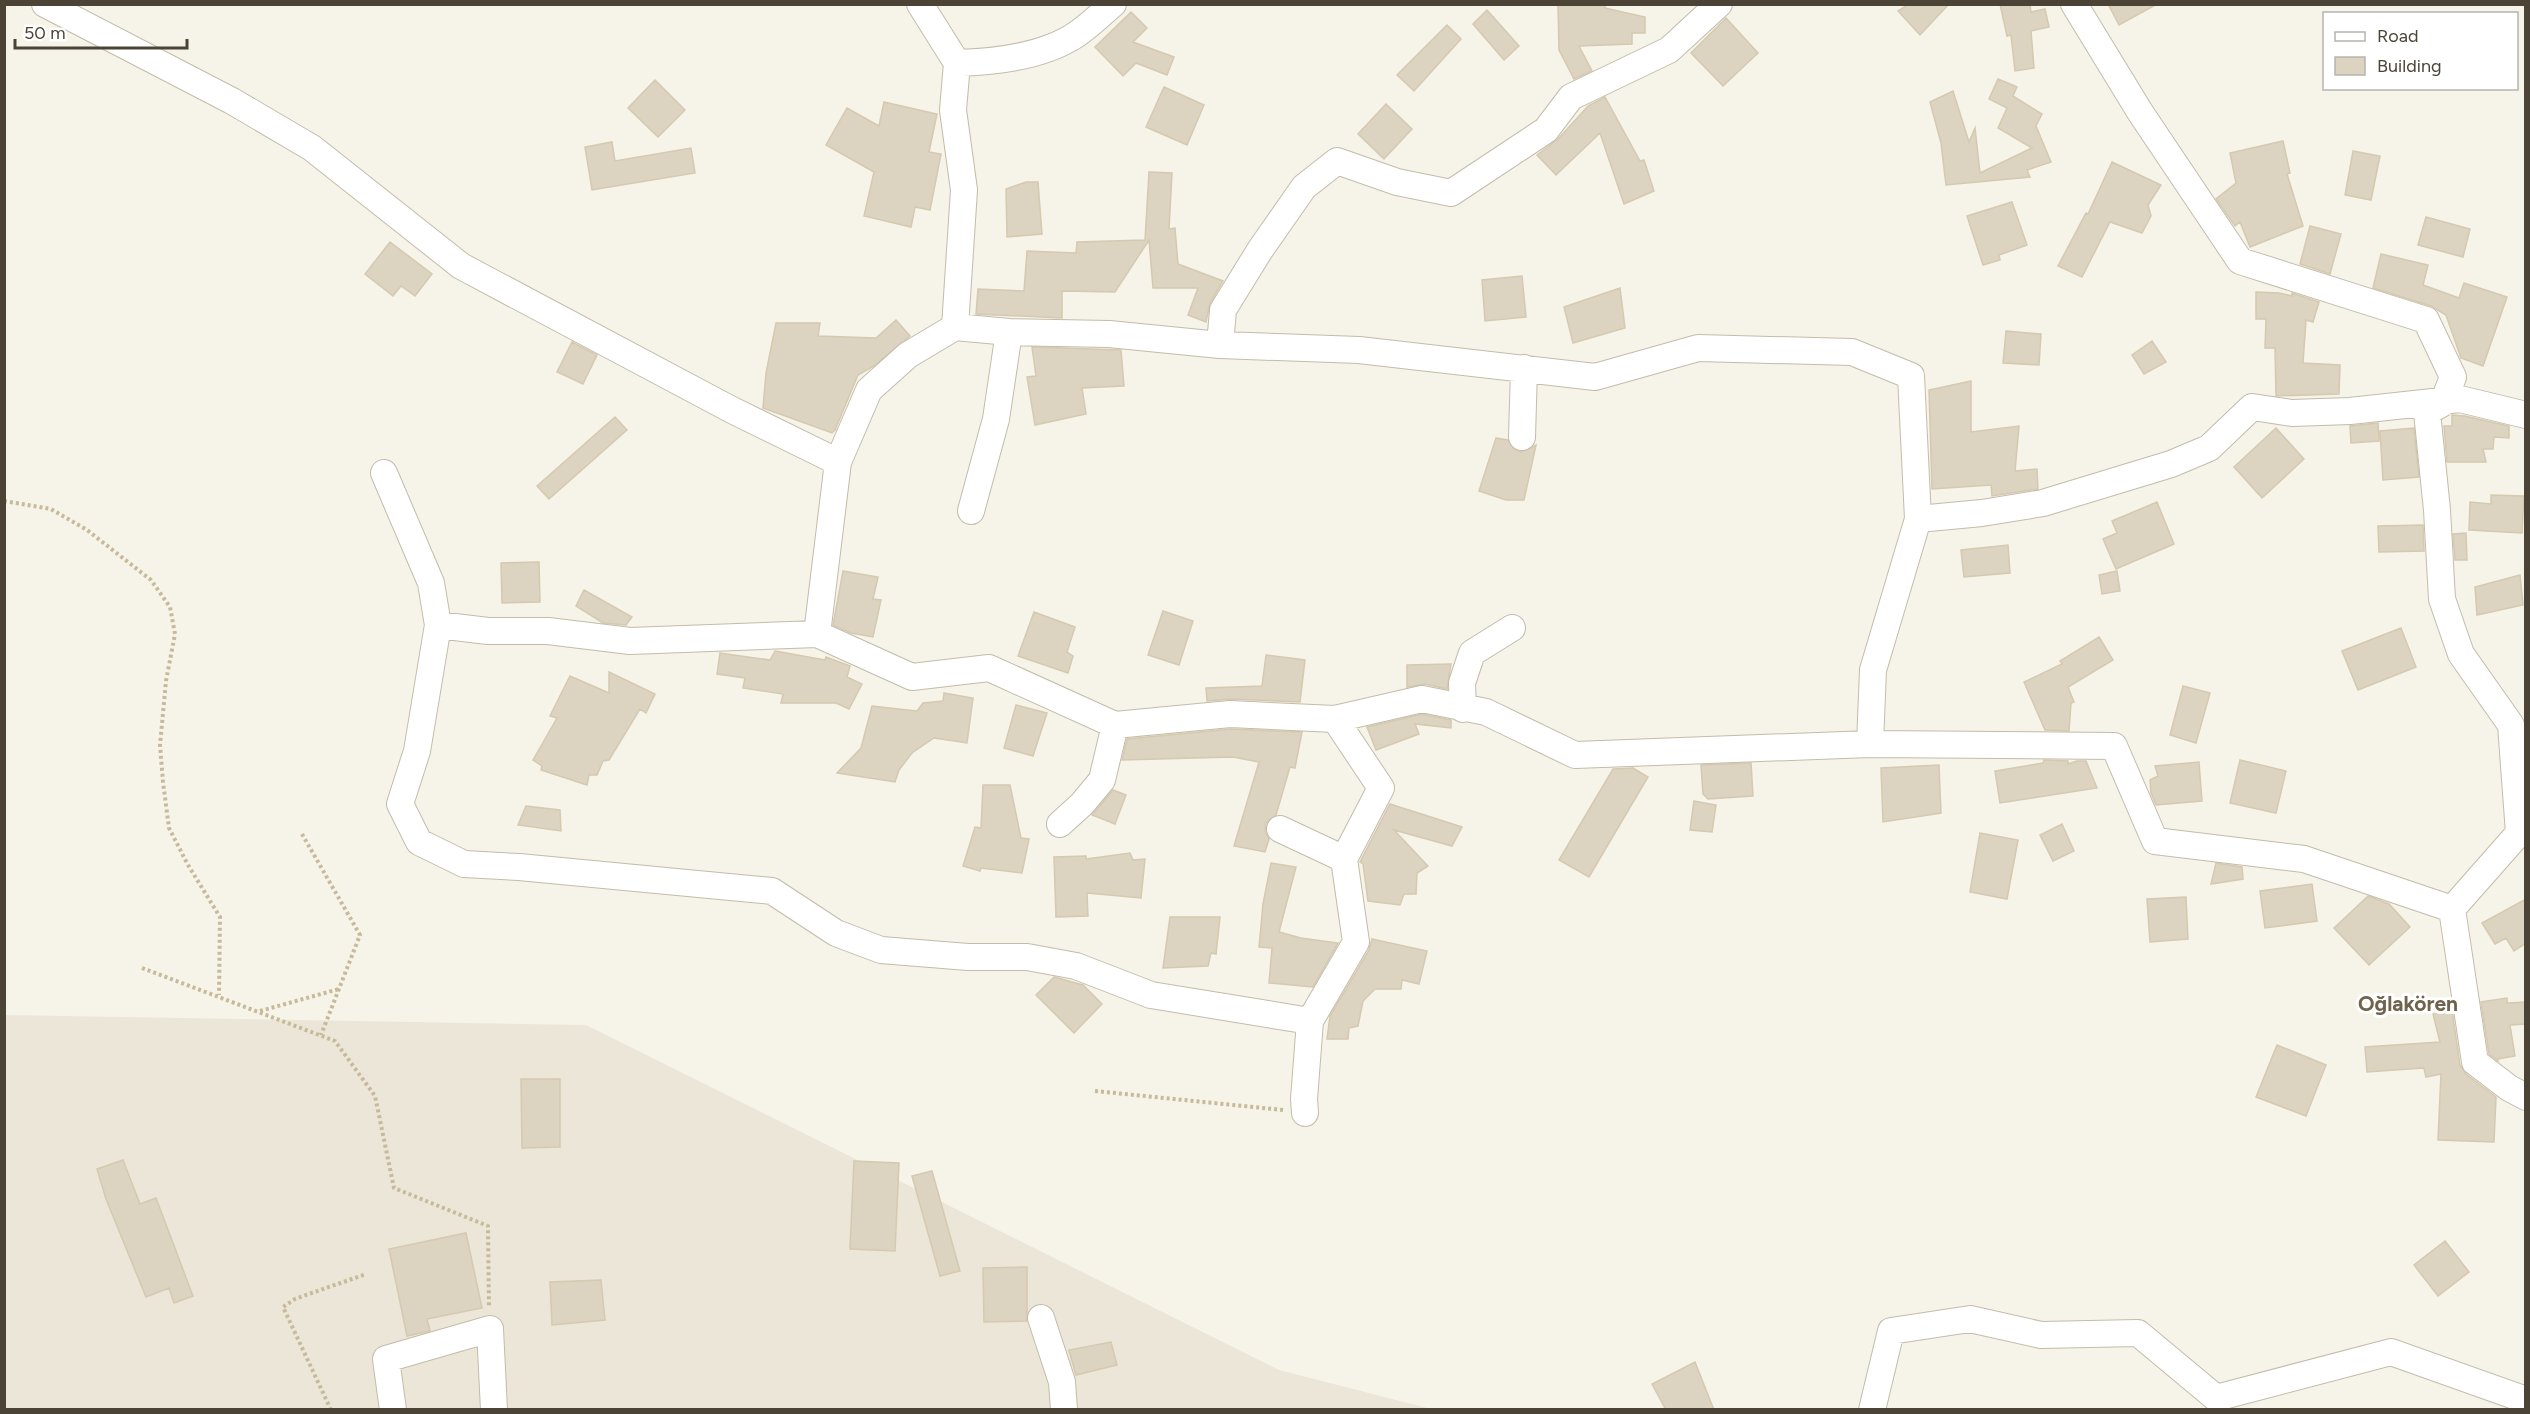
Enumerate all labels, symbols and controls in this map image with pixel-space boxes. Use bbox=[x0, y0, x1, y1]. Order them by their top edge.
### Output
scale bar bbox=[15, 12, 188, 50]
legend bbox=[2323, 12, 2518, 90]
text: 50 m bbox=[24, 22, 66, 44]
text: Road bbox=[2377, 25, 2418, 47]
text: Building bbox=[2377, 55, 2442, 77]
district label: Oğlakören bbox=[2358, 991, 2458, 1016]

